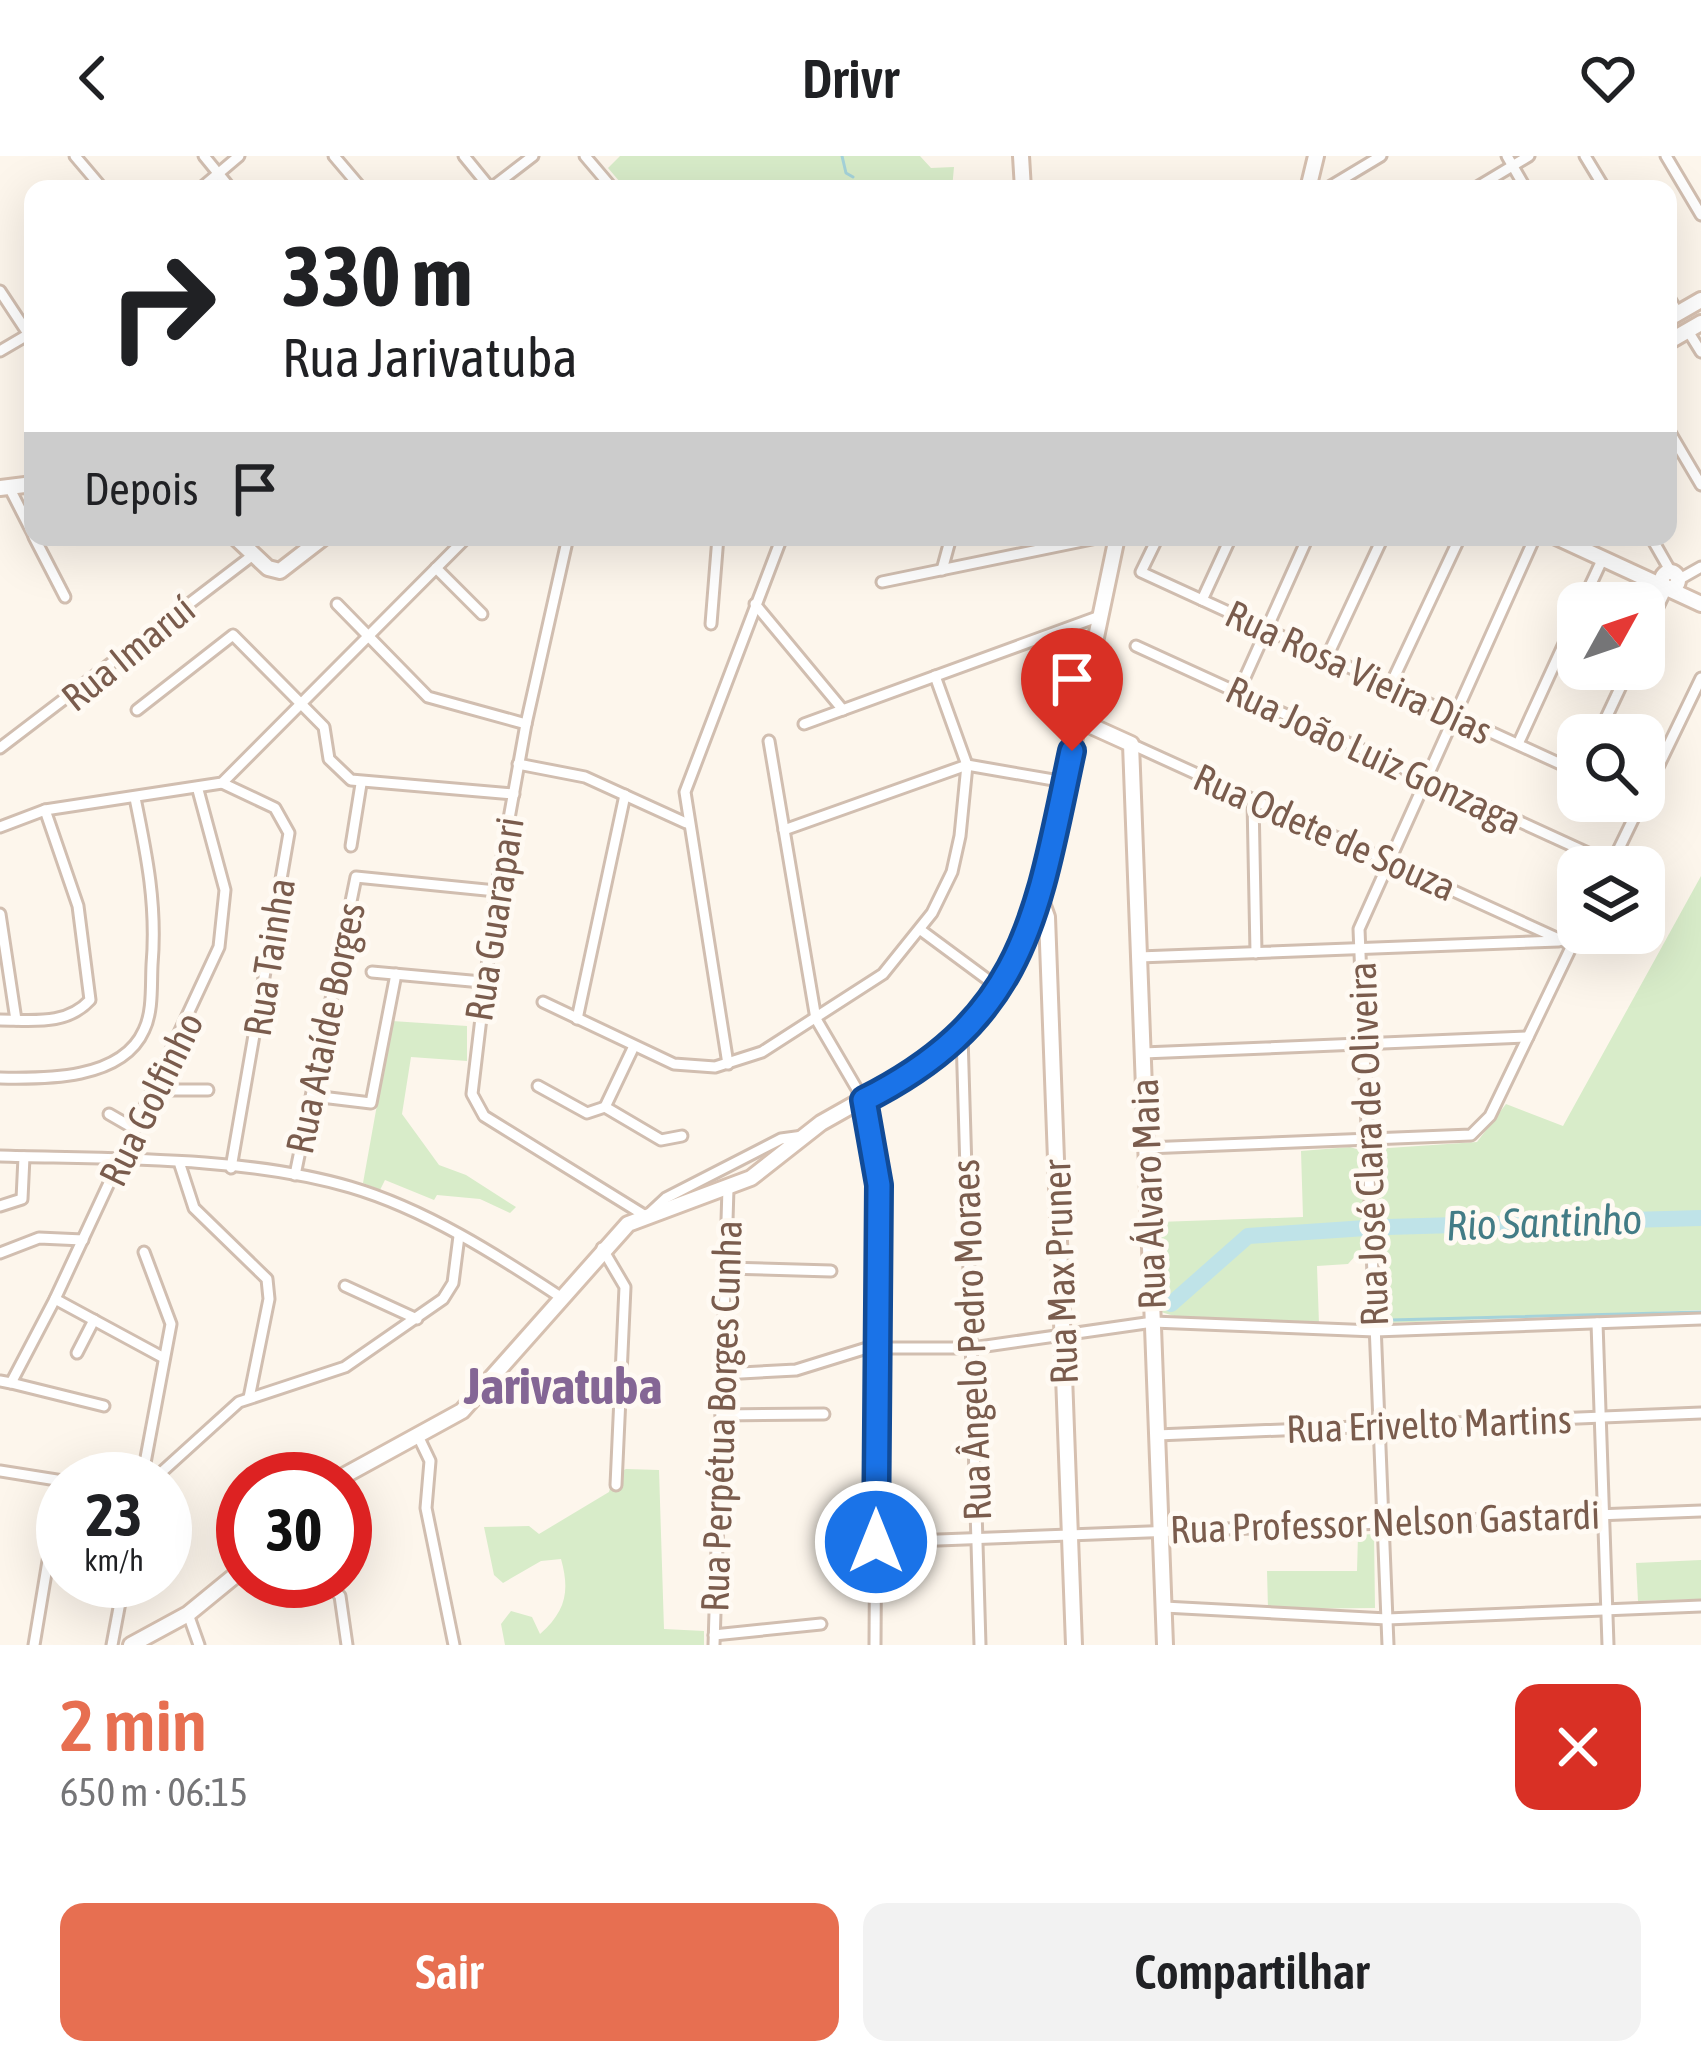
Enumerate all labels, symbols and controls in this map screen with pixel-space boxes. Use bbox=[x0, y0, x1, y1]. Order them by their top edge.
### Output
icon: back bbox=[60, 45, 126, 111]
icon: heart bbox=[1575, 45, 1641, 111]
text: Drivr bbox=[802, 48, 899, 109]
icon: right bbox=[84, 228, 240, 384]
text: 330 m bbox=[282, 228, 472, 324]
text: Rua Jarivatuba bbox=[282, 327, 578, 388]
icon: arrive bbox=[222, 456, 288, 522]
text: Depois bbox=[84, 463, 198, 515]
north arrow bbox=[1557, 582, 1665, 690]
map controls bbox=[1557, 582, 1665, 954]
street label: Rua Imaruí bbox=[53, 586, 203, 720]
street label: Rua Rosa Vieira Dias bbox=[1219, 591, 1499, 753]
pin bbox=[1021, 628, 1123, 751]
icon: arrive bbox=[1039, 646, 1105, 712]
street label: Rua João Luiz Gonzaga bbox=[1219, 667, 1529, 843]
button: search bbox=[1557, 714, 1665, 822]
street label: Rua Odete de Souza bbox=[1187, 755, 1463, 909]
street label: Rua Guarapari bbox=[456, 814, 532, 1024]
button: layers bbox=[1557, 846, 1665, 954]
street label: Rua Tainha bbox=[235, 875, 303, 1039]
street label: Rua Ataíde Borges bbox=[277, 899, 373, 1157]
street label: Rua José Clara de Oliveira bbox=[1340, 961, 1396, 1327]
street label: Rua Golfinho bbox=[90, 1005, 212, 1193]
street label: Rua Álvaro Maia bbox=[1122, 1078, 1174, 1310]
street label: Rua Ângelo Pedro Moraes bbox=[943, 1158, 999, 1522]
street label: Rua Max Pruner bbox=[1034, 1158, 1086, 1385]
water label: Rio Santinho bbox=[1445, 1195, 1643, 1249]
street label: Rua Perpétua Borges Cunha bbox=[692, 1219, 750, 1613]
district label: Jarivatuba bbox=[463, 1356, 662, 1415]
street label: Rua Erivelto Martins bbox=[1286, 1397, 1572, 1451]
speed limit sign: 30 bbox=[216, 1452, 372, 1608]
position arrow bbox=[813, 1479, 939, 1605]
text: 23 bbox=[86, 1480, 142, 1549]
street label: Rua Professor Nelson Gastardi bbox=[1169, 1493, 1601, 1551]
text: km/h bbox=[84, 1543, 144, 1577]
text: 2 min bbox=[60, 1684, 207, 1766]
button: close bbox=[1515, 1684, 1641, 1810]
text: 650 m · 06:15 bbox=[60, 1770, 248, 1814]
button: Sair bbox=[60, 1903, 839, 2041]
button: Compartilhar bbox=[863, 1903, 1641, 2041]

